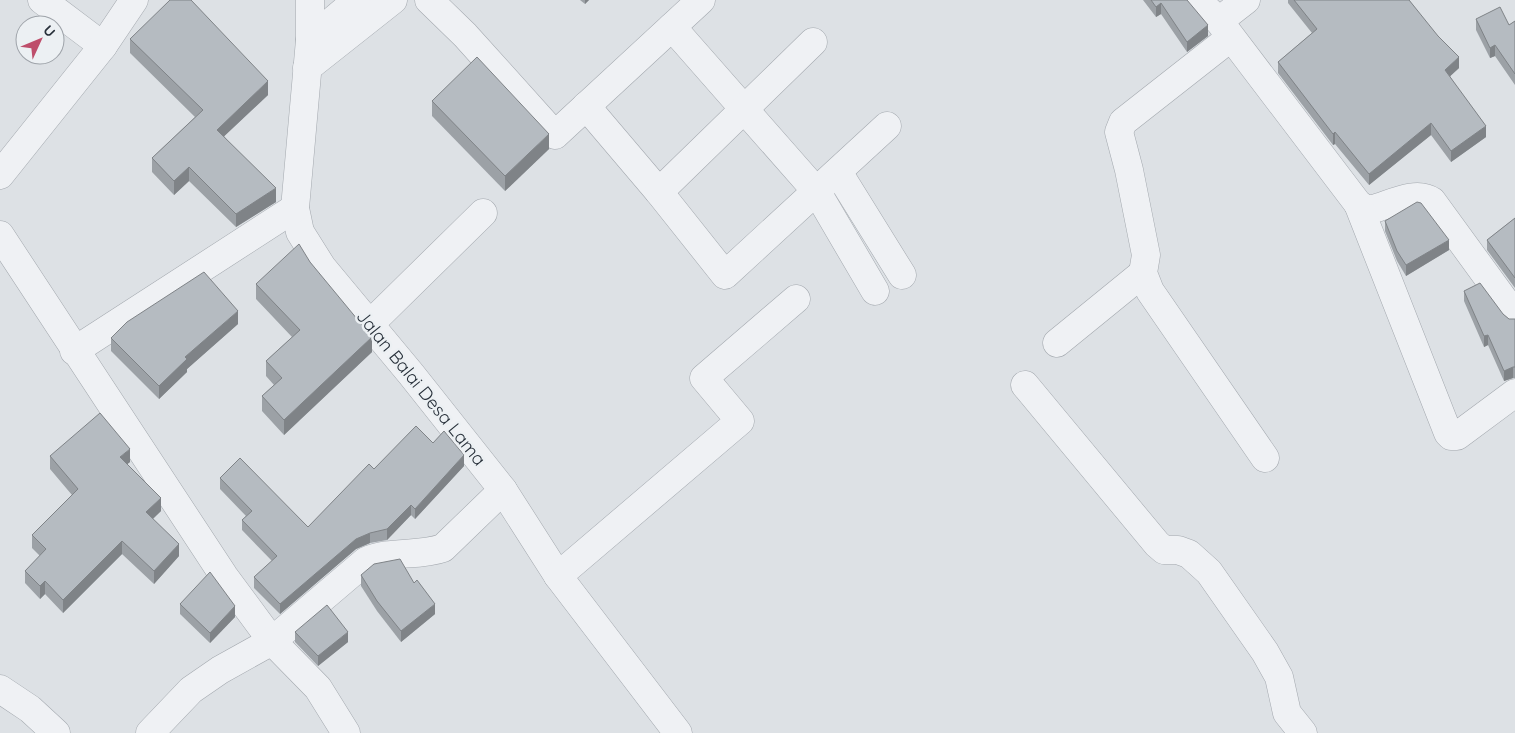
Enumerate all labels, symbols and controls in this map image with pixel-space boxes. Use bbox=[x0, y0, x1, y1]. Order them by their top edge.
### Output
north arrow bbox=[15, 15, 65, 65]
text: U bbox=[39, 21, 59, 41]
street label: Jalan Balai Desa Lama bbox=[352, 305, 491, 470]

